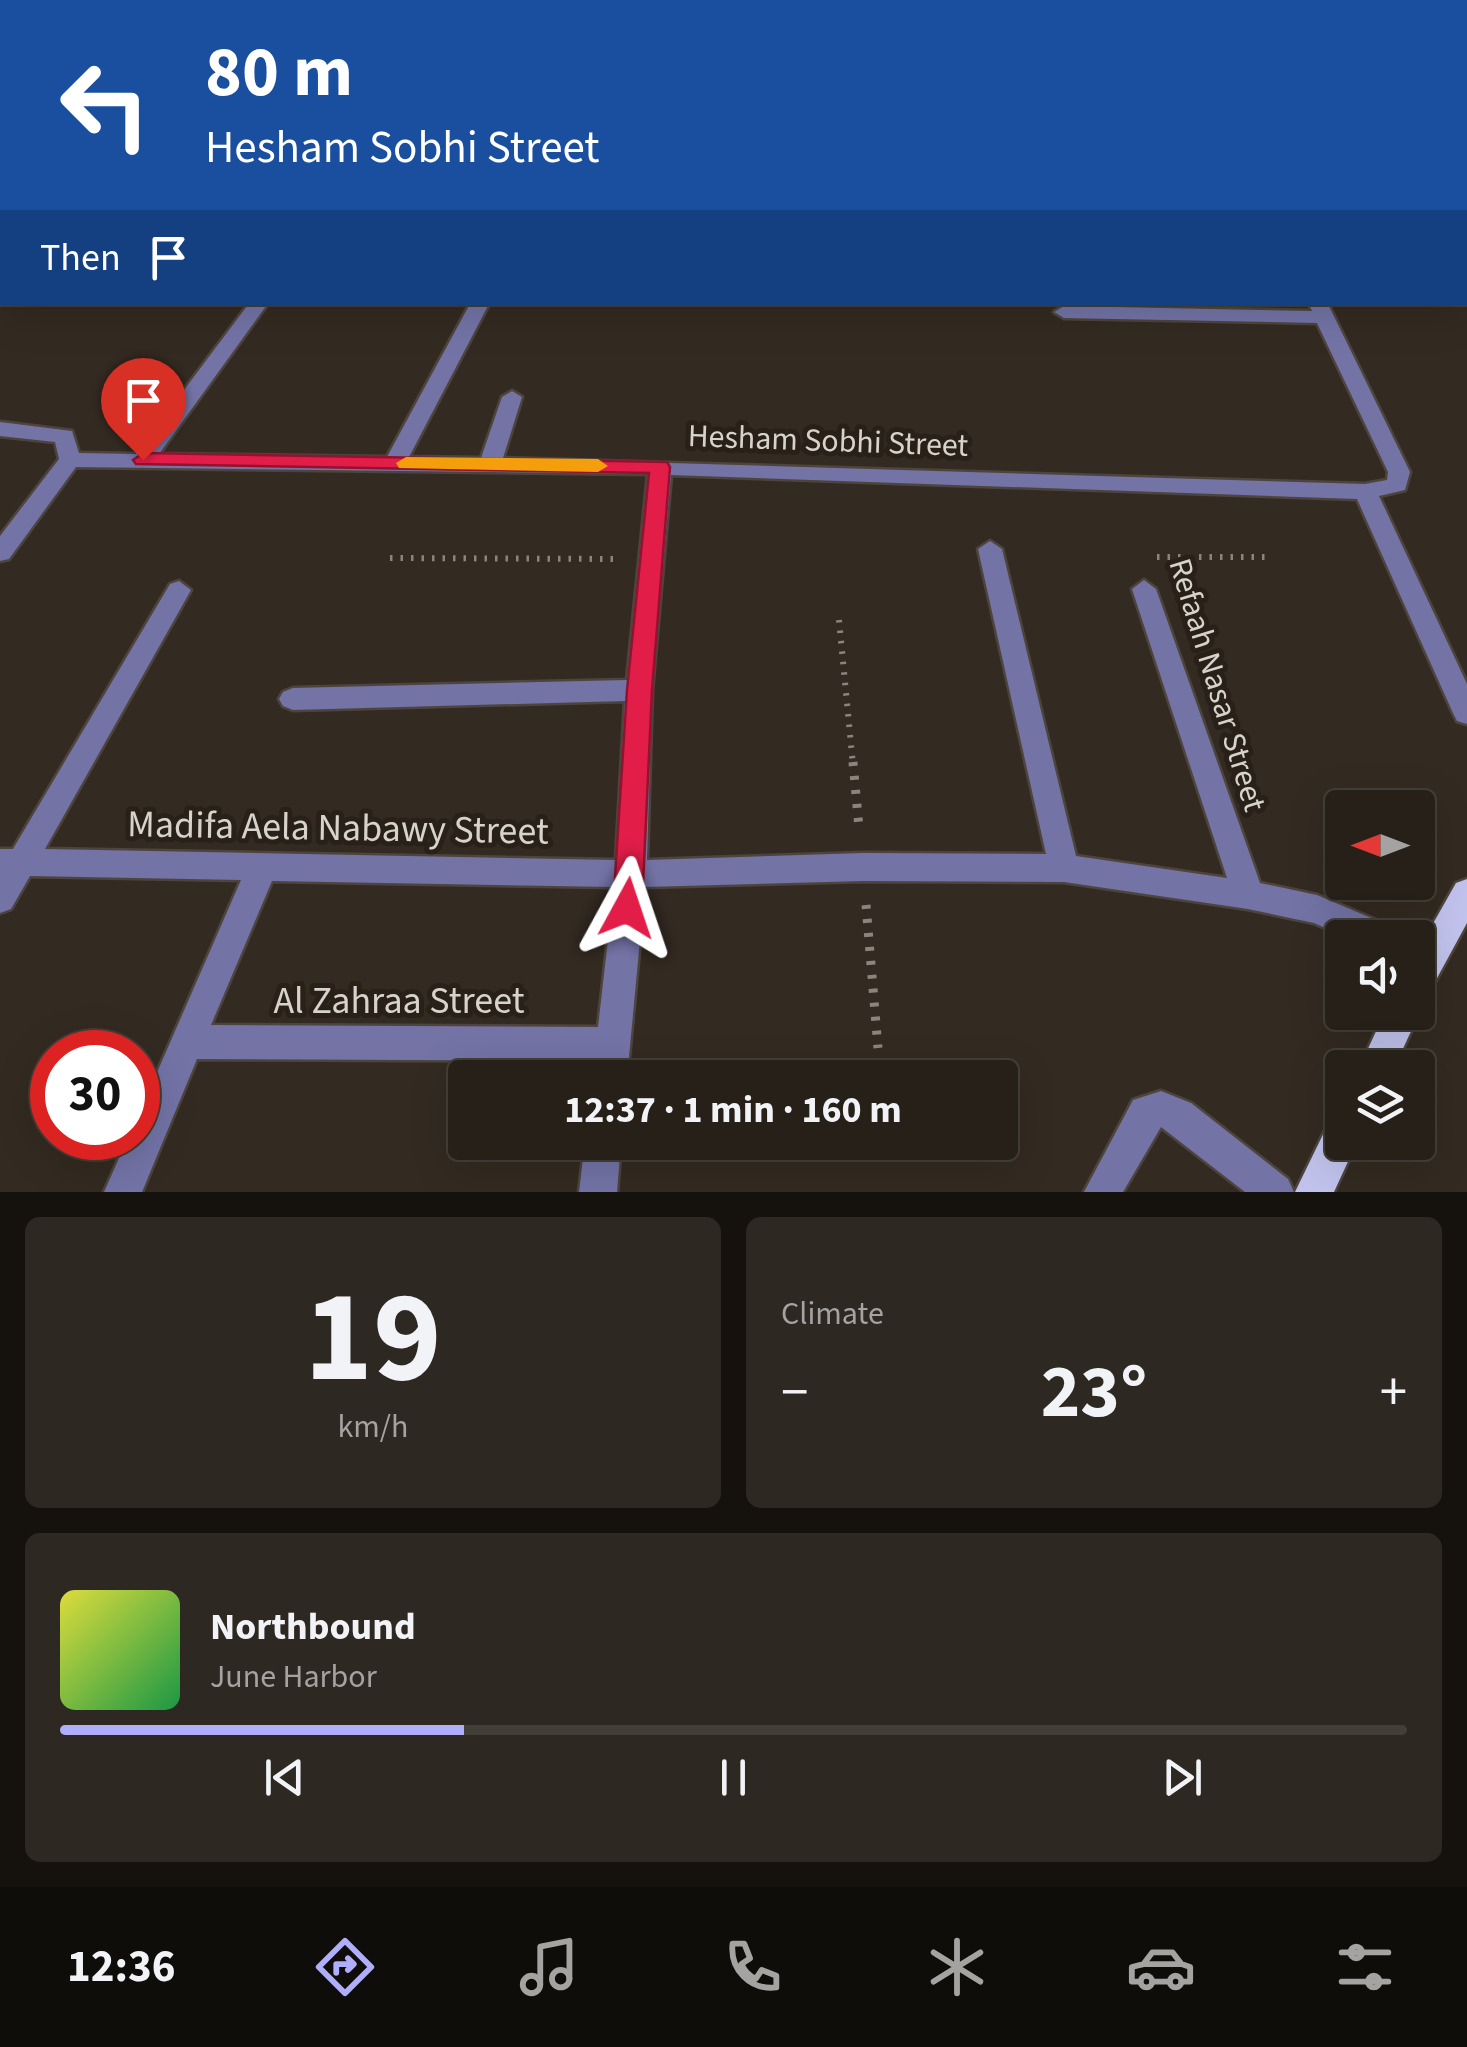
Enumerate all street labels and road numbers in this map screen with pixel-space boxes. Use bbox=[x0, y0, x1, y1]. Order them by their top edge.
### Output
street label: Hesham Sobhi Street bbox=[687, 413, 969, 469]
street label: Refaah Nasar Street bbox=[1157, 553, 1277, 817]
street label: Madifa Aela Nabawy Street bbox=[127, 797, 549, 859]
street label: Al Zahraa Street bbox=[273, 974, 525, 1028]

